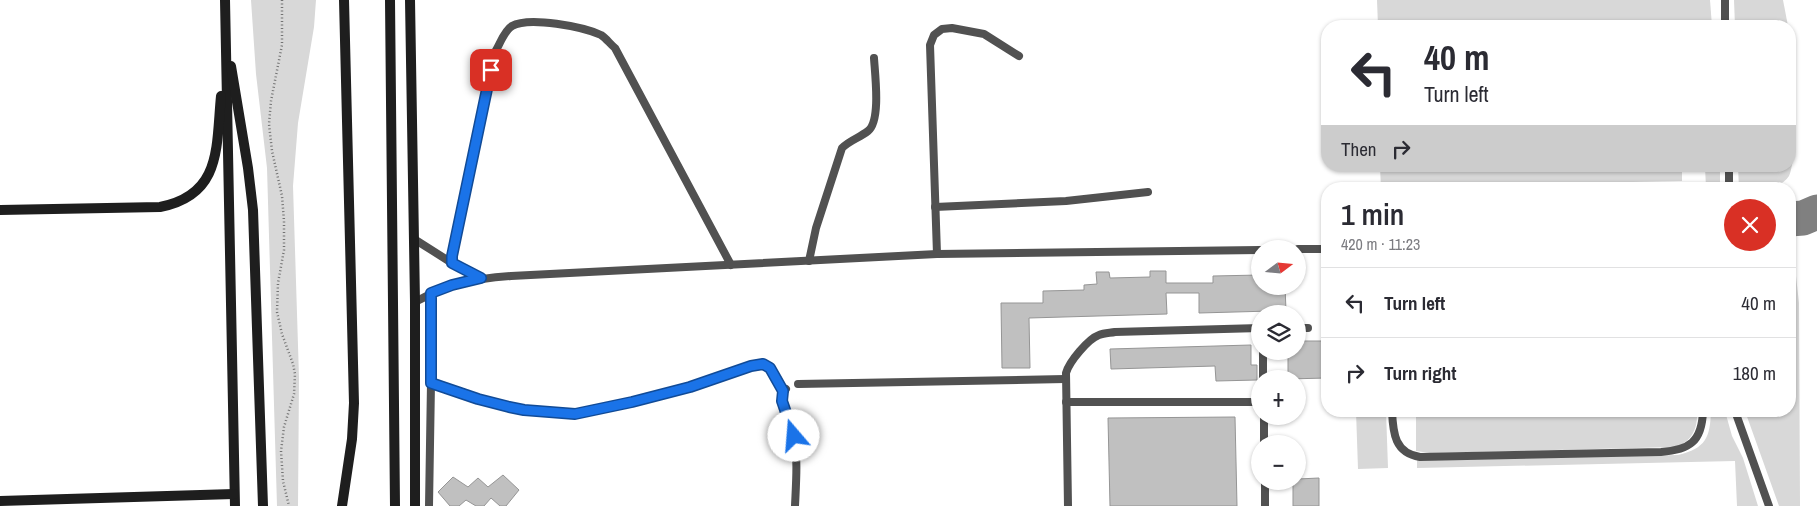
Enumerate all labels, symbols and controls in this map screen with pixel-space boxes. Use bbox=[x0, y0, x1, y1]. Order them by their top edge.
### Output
text: 40 m bbox=[1424, 34, 1489, 81]
icon: left bbox=[1341, 40, 1406, 105]
pin bbox=[470, 49, 512, 91]
icon: arrive bbox=[477, 56, 505, 84]
text: Turn left bbox=[1424, 79, 1489, 109]
icon: right bbox=[1387, 135, 1415, 163]
text: Then bbox=[1341, 136, 1377, 162]
text: 1 min bbox=[1341, 194, 1404, 234]
button: close bbox=[1724, 199, 1776, 251]
text: 420 m · 11:23 bbox=[1341, 233, 1420, 255]
north arrow bbox=[1251, 240, 1306, 295]
map controls bbox=[1251, 240, 1306, 490]
icon: left bbox=[1341, 289, 1369, 317]
text: Turn left bbox=[1384, 290, 1445, 316]
text: 40 m bbox=[1741, 290, 1776, 316]
button: layers bbox=[1251, 305, 1306, 360]
icon: right bbox=[1341, 359, 1369, 387]
text: Turn right bbox=[1384, 360, 1456, 386]
text: 180 m bbox=[1733, 360, 1776, 386]
button: + bbox=[1251, 370, 1306, 425]
position arrow bbox=[767, 409, 819, 461]
button: − bbox=[1251, 435, 1306, 490]

